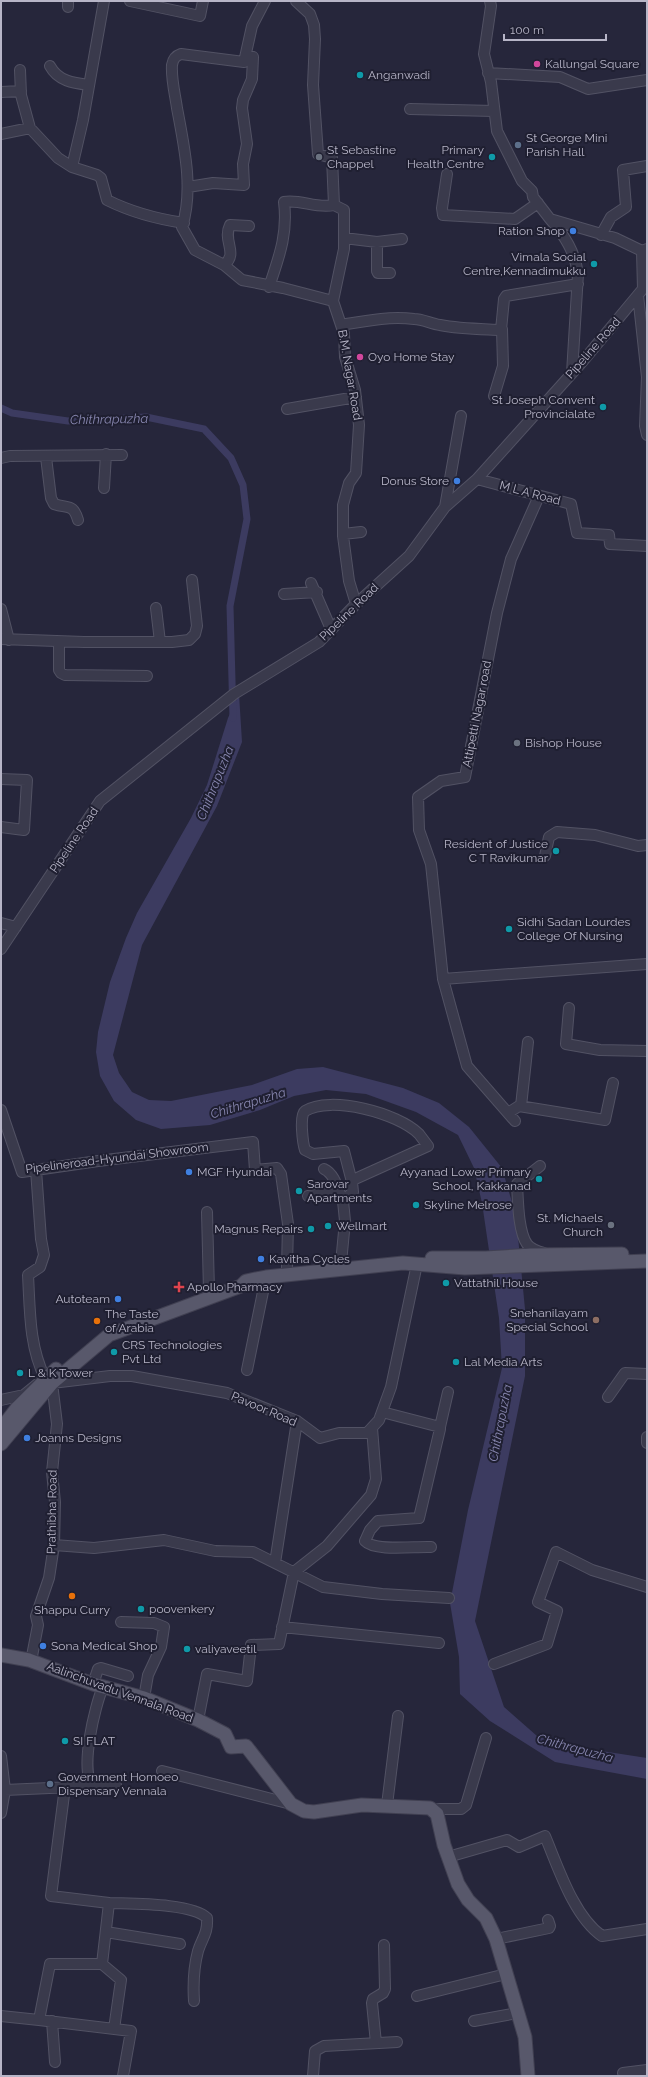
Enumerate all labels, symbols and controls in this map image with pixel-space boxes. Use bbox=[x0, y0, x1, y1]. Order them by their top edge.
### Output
scale bar bbox=[504, 16, 606, 42]
text: 100 m bbox=[510, 23, 544, 37]
place label: Kallungal Square bbox=[545, 57, 639, 71]
marker: Kallungal Square bbox=[532, 59, 542, 69]
place label: Anganwadi bbox=[368, 68, 430, 82]
marker: Anganwadi bbox=[355, 70, 365, 80]
place label: St George Mini Parish Hall bbox=[526, 131, 607, 159]
marker: St George Mini Parish Hall bbox=[513, 140, 523, 150]
place label: St Sebastine Chappel bbox=[327, 143, 396, 171]
place label: Primary Health Centre bbox=[407, 143, 484, 171]
marker: St Sebastine Chappel bbox=[314, 152, 324, 162]
marker: Primary Health Centre bbox=[487, 152, 497, 162]
place label: Ration Shop bbox=[498, 224, 565, 238]
marker: Ration Shop bbox=[568, 226, 578, 236]
place label: Vimala Social Centre,Kennadimukku bbox=[463, 250, 587, 278]
marker: Vimala Social Centre,Kennadimukku bbox=[589, 259, 599, 269]
street label: Pipeline Road bbox=[563, 315, 623, 381]
street label: B.M. Nagar Road bbox=[335, 329, 365, 421]
place label: Oyo Home Stay bbox=[368, 350, 455, 364]
marker: Oyo Home Stay bbox=[355, 352, 365, 362]
place label: St Joseph Convent Provincialate bbox=[492, 393, 595, 421]
marker: St Joseph Convent Provincialate bbox=[598, 402, 608, 412]
water label: Chithrapuzha bbox=[70, 411, 148, 427]
place label: Donus Store bbox=[381, 474, 449, 488]
marker: Donus Store bbox=[452, 476, 462, 486]
street label: M L A Road bbox=[498, 478, 562, 508]
street label: Pipeline Road bbox=[317, 580, 381, 644]
street label: Attipetti Nagar road bbox=[460, 659, 494, 769]
place label: Bishop House bbox=[525, 736, 602, 750]
marker: Bishop House bbox=[512, 738, 522, 748]
water label: Chithrapuzha bbox=[193, 744, 237, 822]
street label: Pipeline Road bbox=[47, 804, 101, 876]
place label: Resident of Justice C T Ravikumar bbox=[444, 837, 549, 865]
marker: Resident of Justice C T Ravikumar bbox=[551, 846, 561, 856]
place label: Sidhi Sadan Lourdes College Of Nursing bbox=[517, 915, 631, 943]
marker: Sidhi Sadan Lourdes College Of Nursing bbox=[504, 924, 514, 934]
water label: Chithrapuzha bbox=[208, 1084, 288, 1122]
street label: Pipelineroad-Hyundai Showroom bbox=[25, 1140, 209, 1176]
place label: MGF Hyundai bbox=[197, 1165, 272, 1179]
place label: Ayyanad Lower Primary School, Kakkanad bbox=[400, 1165, 531, 1193]
marker: MGF Hyundai bbox=[184, 1167, 194, 1177]
marker: Ayyanad Lower Primary School, Kakkanad bbox=[534, 1174, 544, 1184]
place label: Sarovar Apartments bbox=[307, 1177, 372, 1205]
marker: Sarovar Apartments bbox=[294, 1186, 304, 1196]
place label: Skyline Melrose bbox=[424, 1198, 512, 1212]
marker: Skyline Melrose bbox=[411, 1200, 421, 1210]
place label: St. Michaels Church bbox=[537, 1211, 603, 1239]
place label: Wellmart bbox=[336, 1219, 387, 1233]
marker: St. Michaels Church bbox=[606, 1220, 616, 1230]
marker: Wellmart bbox=[323, 1221, 333, 1231]
place label: Magnus Repairs bbox=[214, 1222, 303, 1236]
marker: Magnus Repairs bbox=[306, 1224, 316, 1234]
place label: Kavitha Cycles bbox=[269, 1252, 350, 1266]
marker: Kavitha Cycles bbox=[256, 1254, 266, 1264]
place label: Vattathil House bbox=[454, 1276, 538, 1290]
marker: Vattathil House bbox=[441, 1278, 451, 1288]
place label: Apollo Pharmacy bbox=[187, 1280, 283, 1294]
marker: Apollo Pharmacy bbox=[174, 1282, 184, 1292]
place label: Autoteam bbox=[55, 1292, 110, 1306]
marker: Autoteam bbox=[113, 1294, 123, 1304]
place label: Snehanilayam Special School bbox=[506, 1306, 589, 1334]
place label: The Taste of Arabia bbox=[105, 1307, 158, 1335]
marker: Snehanilayam Special School bbox=[591, 1315, 601, 1325]
marker: The Taste of Arabia bbox=[92, 1316, 102, 1326]
place label: CRS Technologies Pvt Ltd bbox=[122, 1338, 222, 1366]
marker: CRS Technologies Pvt Ltd bbox=[109, 1347, 119, 1357]
place label: Lal Media Arts bbox=[464, 1355, 543, 1369]
marker: Lal Media Arts bbox=[451, 1357, 461, 1367]
place label: L & K Tower bbox=[28, 1366, 94, 1380]
marker: L & K Tower bbox=[15, 1368, 25, 1378]
water label: Chithrapuzha bbox=[485, 1383, 515, 1463]
street label: Pavoor Road bbox=[229, 1389, 299, 1429]
place label: Joanns Designs bbox=[35, 1431, 122, 1445]
marker: Joanns Designs bbox=[22, 1433, 32, 1443]
street label: Prathibha Road bbox=[44, 1470, 60, 1554]
marker: Shappu Curry bbox=[67, 1591, 77, 1601]
place label: poovenkery bbox=[149, 1602, 215, 1616]
place label: Shappu Curry bbox=[34, 1603, 111, 1617]
marker: poovenkery bbox=[136, 1604, 146, 1614]
place label: Sona Medical Shop bbox=[51, 1639, 157, 1653]
marker: Sona Medical Shop bbox=[38, 1641, 48, 1651]
place label: valiyaveetil bbox=[195, 1642, 257, 1656]
marker: valiyaveetil bbox=[182, 1644, 192, 1654]
street label: Aalinchuvadu Vennala Road bbox=[45, 1659, 195, 1725]
water label: Chithrapuzha bbox=[535, 1731, 615, 1765]
place label: SI FLAT bbox=[73, 1734, 116, 1748]
marker: SI FLAT bbox=[60, 1736, 70, 1746]
place label: Government Homoeo Dispensary Vennala bbox=[58, 1770, 178, 1798]
marker: Government Homoeo Dispensary Vennala bbox=[45, 1779, 55, 1789]

